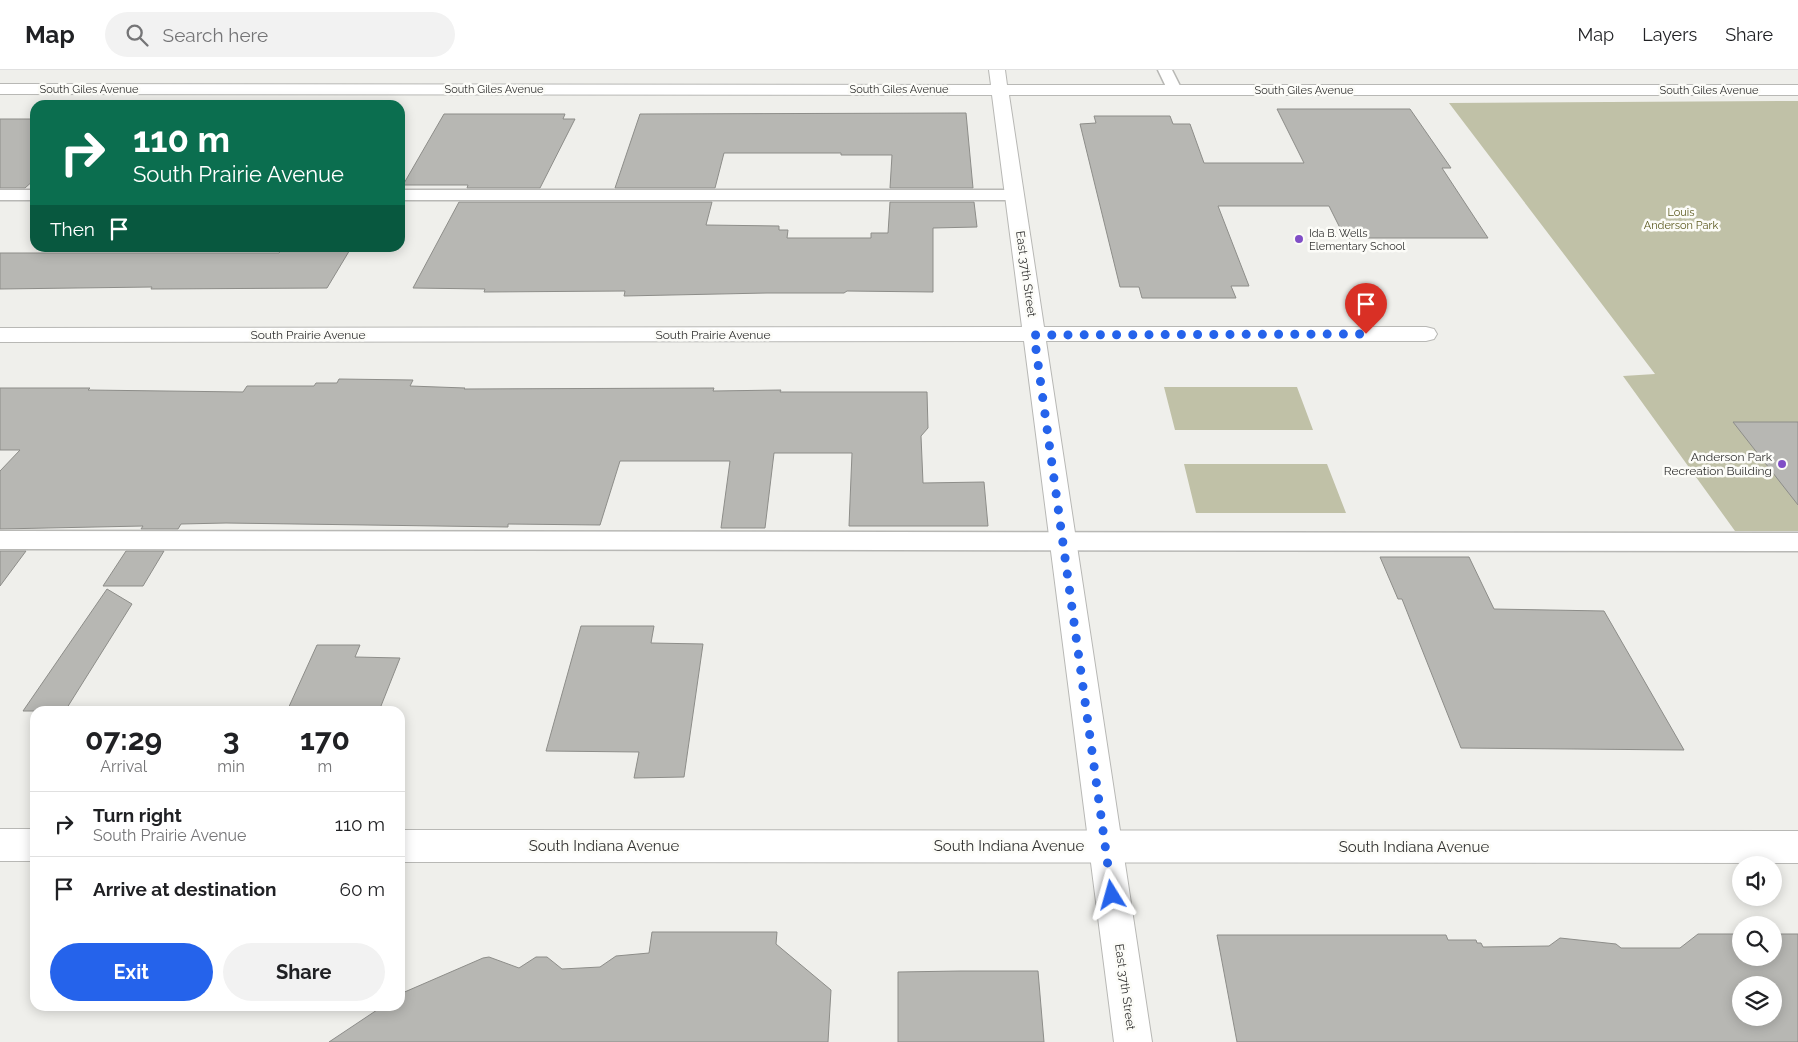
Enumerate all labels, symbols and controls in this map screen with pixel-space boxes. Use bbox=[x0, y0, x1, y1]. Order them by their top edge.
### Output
search box bbox=[105, 12, 455, 57]
text: Map bbox=[25, 20, 75, 49]
icon: search bbox=[123, 21, 151, 49]
text: Search here bbox=[163, 24, 268, 46]
text: Map bbox=[1578, 24, 1614, 45]
text: Layers bbox=[1642, 24, 1697, 45]
text: Share bbox=[1725, 24, 1773, 45]
street label: South Giles Avenue bbox=[40, 83, 139, 96]
street label: South Giles Avenue bbox=[445, 83, 544, 96]
street label: South Giles Avenue bbox=[850, 83, 949, 96]
street label: South Giles Avenue bbox=[1255, 84, 1354, 97]
street label: South Giles Avenue bbox=[1660, 84, 1759, 97]
text: 110 m bbox=[133, 119, 230, 160]
icon: right bbox=[50, 120, 115, 185]
text: South Prairie Avenue bbox=[133, 161, 344, 187]
park label: Louis Anderson Park bbox=[1644, 206, 1718, 232]
icon: arrive bbox=[105, 215, 133, 243]
text: Then bbox=[50, 218, 95, 240]
place label: Ida B. Wells Elementary School bbox=[1309, 227, 1405, 253]
street label: East 37th Street bbox=[1013, 230, 1039, 318]
marker: Ida B. Wells Elementary School bbox=[1293, 233, 1305, 245]
pin bbox=[1345, 283, 1387, 334]
icon: arrive bbox=[1352, 290, 1380, 318]
street label: South Prairie Avenue bbox=[250, 328, 366, 342]
street label: South Prairie Avenue bbox=[655, 328, 771, 342]
place label: Anderson Park Recreation Building bbox=[1664, 450, 1773, 478]
marker: Anderson Park Recreation Building bbox=[1776, 458, 1788, 470]
text: 07:29 bbox=[85, 722, 162, 757]
text: 3 bbox=[223, 722, 239, 757]
text: 170 bbox=[300, 722, 350, 757]
text: Arrival bbox=[100, 757, 147, 776]
text: min bbox=[217, 757, 245, 776]
text: m bbox=[318, 757, 332, 776]
text: Turn right bbox=[93, 804, 182, 826]
icon: right bbox=[50, 810, 78, 838]
text: 110 m bbox=[335, 813, 385, 835]
text: South Prairie Avenue bbox=[93, 826, 246, 845]
street label: South Indiana Avenue bbox=[529, 837, 680, 855]
street label: South Indiana Avenue bbox=[934, 837, 1085, 855]
street label: South Indiana Avenue bbox=[1339, 838, 1490, 856]
map controls bbox=[1732, 856, 1782, 1026]
button: sound bbox=[1732, 856, 1782, 906]
position arrow bbox=[1085, 868, 1137, 920]
icon: arrive bbox=[50, 875, 78, 903]
text: Arrive at destination bbox=[93, 878, 277, 900]
text: 60 m bbox=[340, 878, 385, 900]
button: search bbox=[1732, 916, 1782, 966]
button: Exit bbox=[50, 943, 213, 1001]
button: Share bbox=[223, 943, 385, 1001]
street label: East 37th Street bbox=[1112, 943, 1138, 1031]
button: layers bbox=[1732, 976, 1782, 1026]

